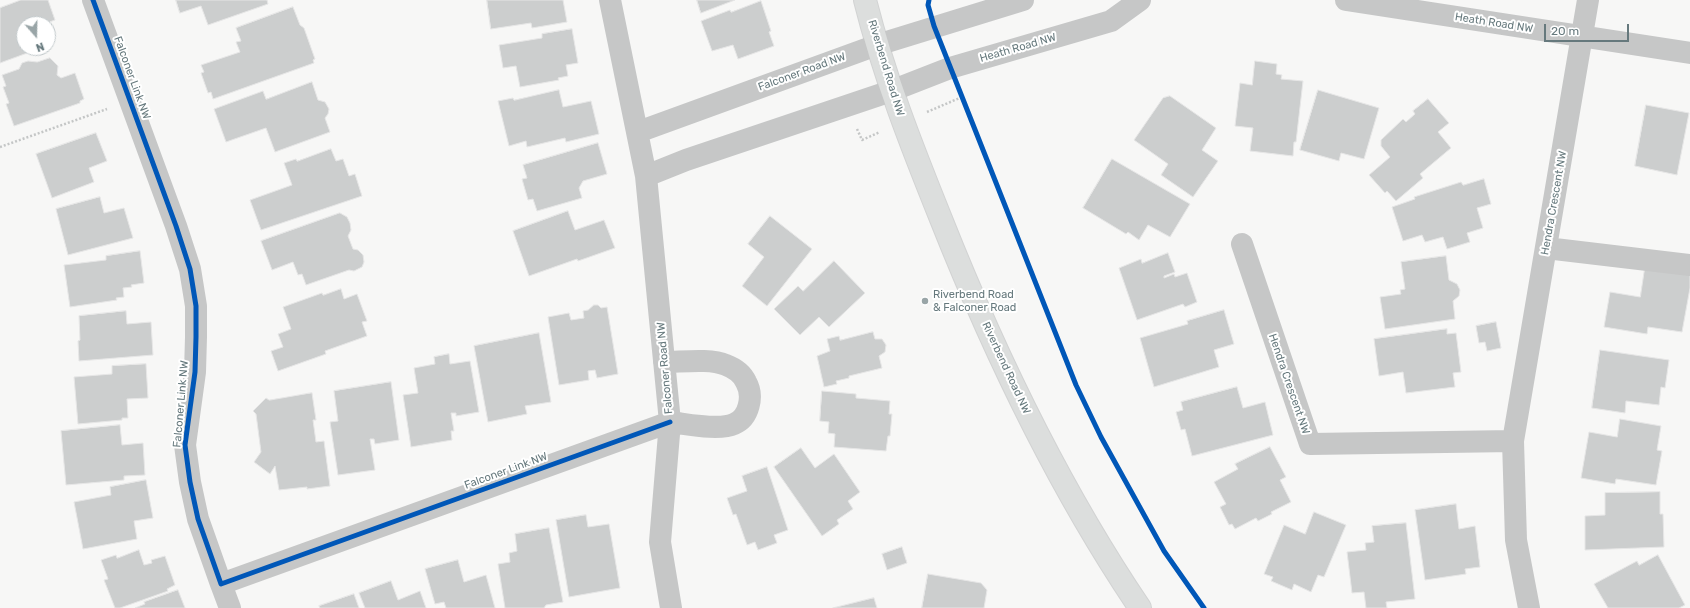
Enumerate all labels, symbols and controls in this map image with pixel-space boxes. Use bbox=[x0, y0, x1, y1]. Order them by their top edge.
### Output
street label: Heath Road NW bbox=[1454, 10, 1534, 36]
north arrow bbox=[16, 16, 56, 56]
scale bar bbox=[1546, 16, 1631, 42]
street label: Riverbend Road NW bbox=[865, 18, 907, 118]
text: 20 m bbox=[1551, 24, 1579, 38]
street label: Heath Road NW bbox=[978, 31, 1058, 65]
street label: Falconer Link NW bbox=[111, 35, 153, 121]
text: N bbox=[34, 39, 46, 54]
street label: Falconer Road NW bbox=[756, 50, 848, 94]
street label: Hendra Crescent NW bbox=[1538, 150, 1570, 256]
place label: Riverbend Road & Falconer Road bbox=[933, 288, 1016, 314]
marker: Riverbend Road & Falconer Road bbox=[920, 296, 930, 306]
street label: Riverbend Road NW bbox=[979, 320, 1033, 416]
street label: Falconer Road NW bbox=[654, 322, 676, 414]
street label: Hendra Crescent NW bbox=[1266, 332, 1312, 436]
street label: Falconer Link NW bbox=[171, 360, 191, 448]
street label: Falconer Link NW bbox=[463, 450, 549, 492]

